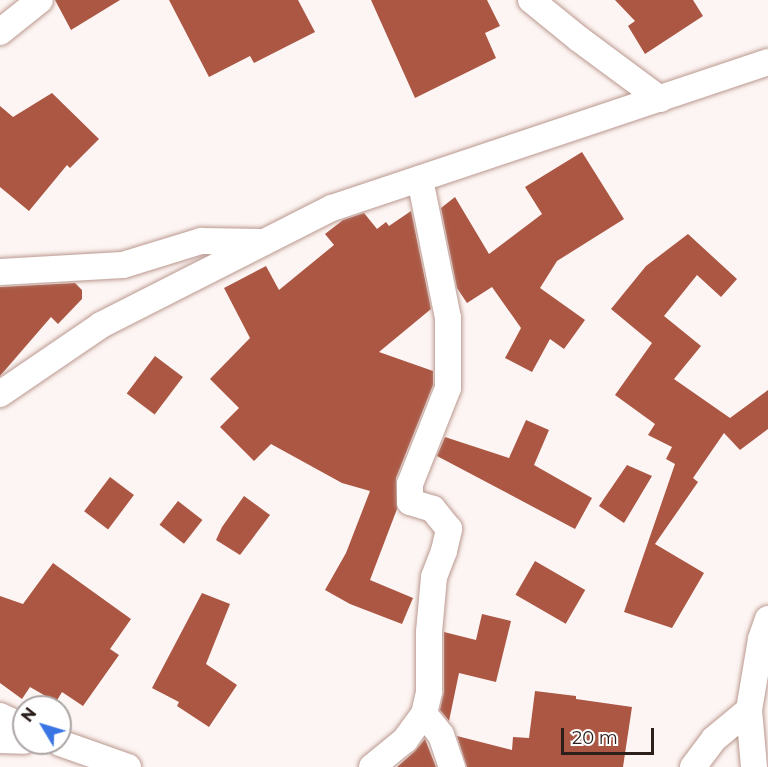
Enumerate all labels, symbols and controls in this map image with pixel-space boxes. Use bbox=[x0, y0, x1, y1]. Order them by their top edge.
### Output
north arrow bbox=[12, 695, 72, 755]
text: N bbox=[18, 704, 40, 726]
scale bar bbox=[564, 716, 657, 754]
text: 20 m bbox=[572, 727, 618, 749]

